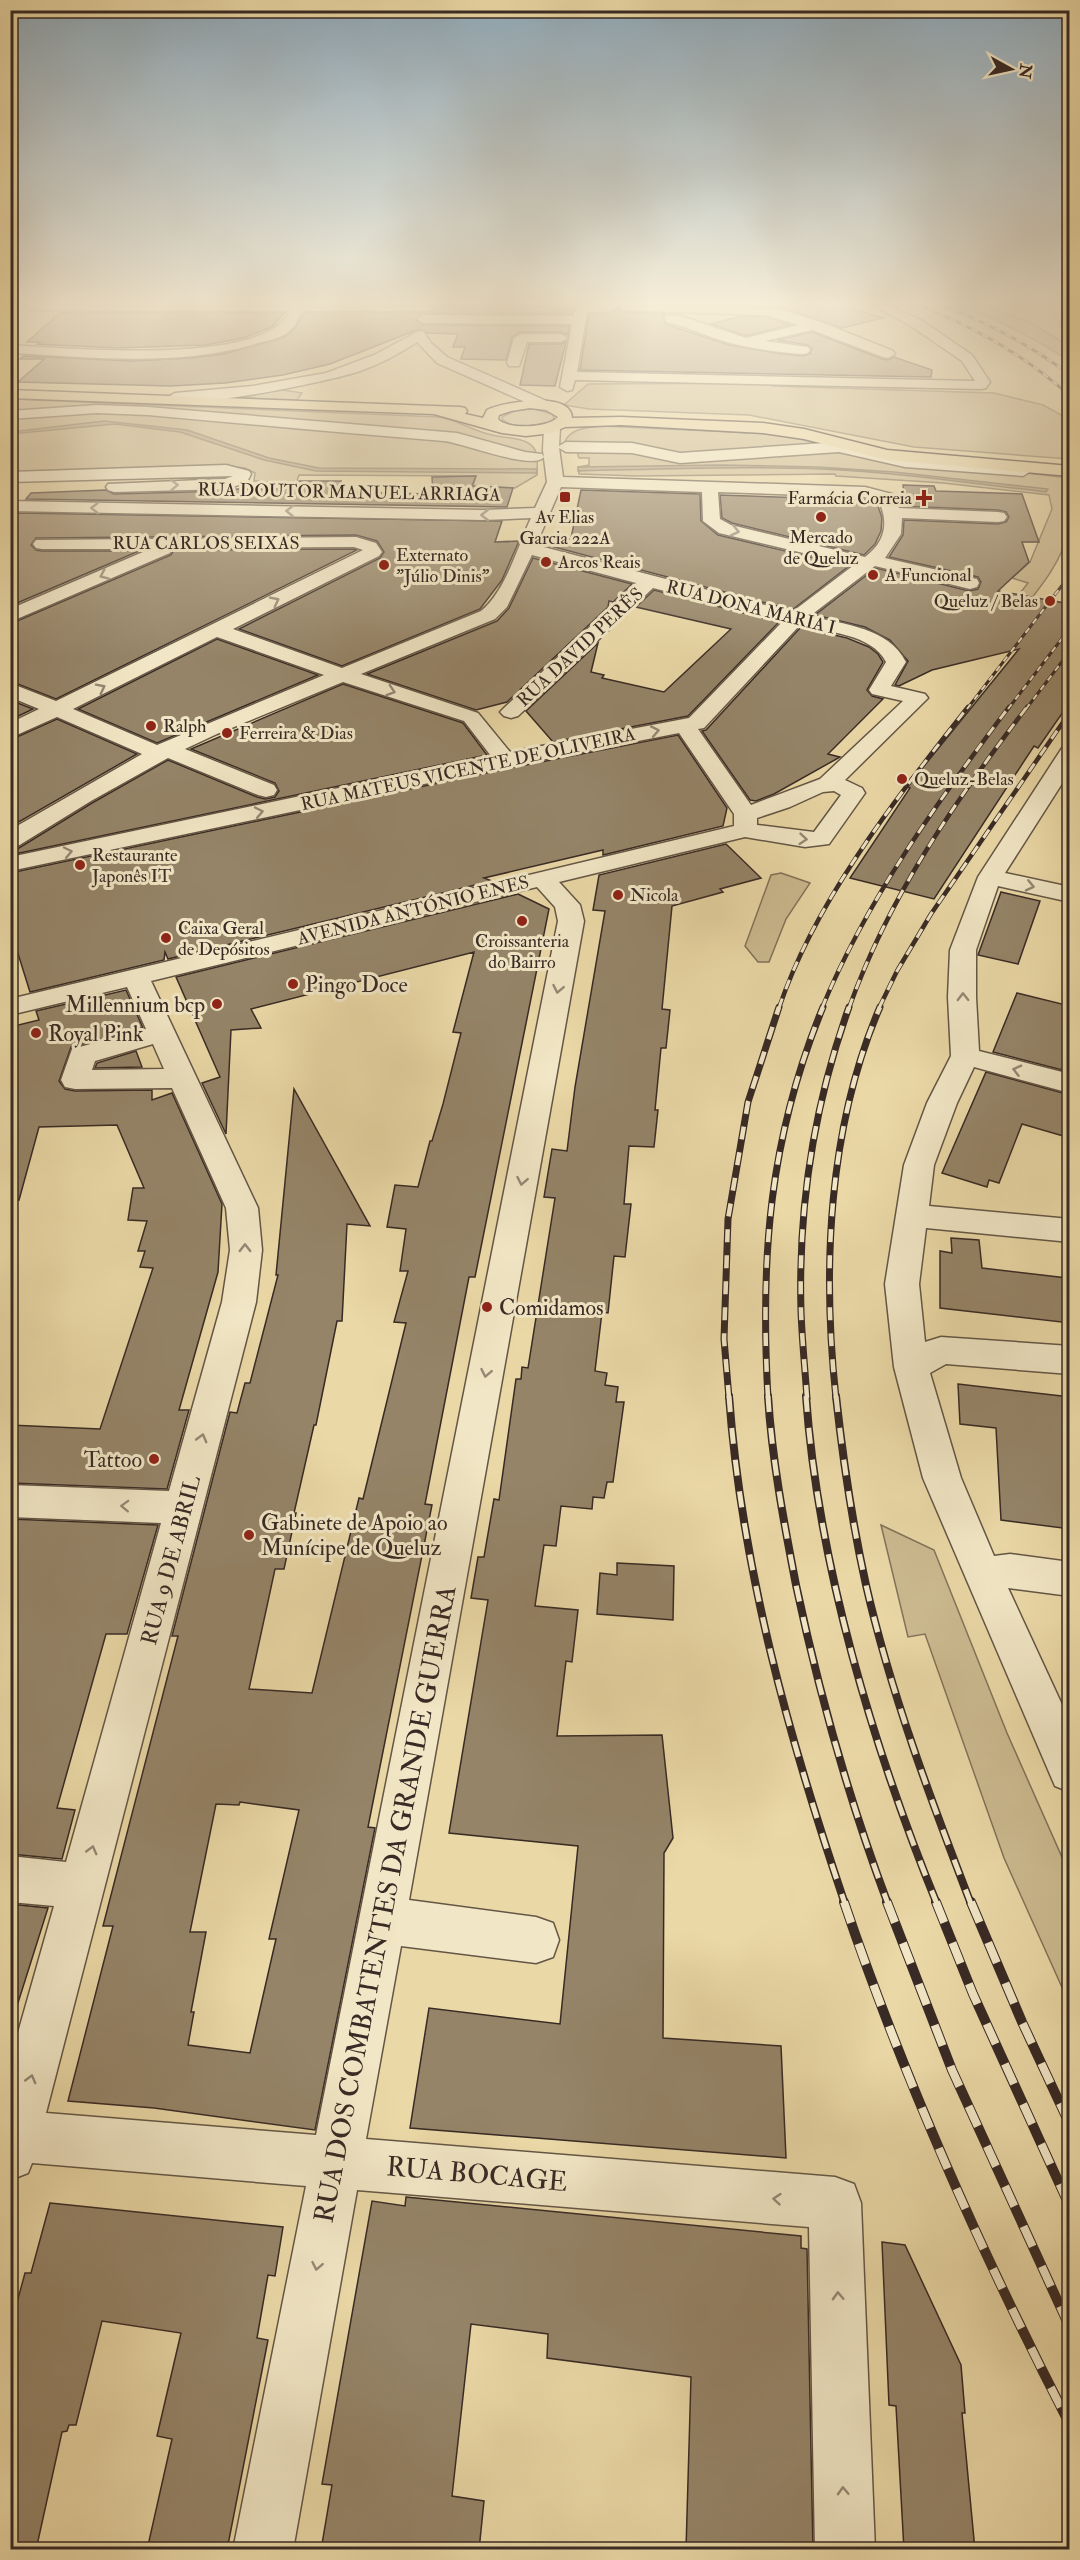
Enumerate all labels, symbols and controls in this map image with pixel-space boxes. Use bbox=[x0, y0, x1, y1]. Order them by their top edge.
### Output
north arrow bbox=[981, 39, 1041, 99]
text: N bbox=[1014, 61, 1036, 80]
street label: RUA DOUTOR MANUEL ARRIAGA bbox=[197, 478, 501, 507]
one-way arrow bbox=[169, 479, 178, 492]
place label: Farmácia Correia bbox=[788, 487, 913, 510]
marker: Av Elias Garcia 222A bbox=[558, 490, 572, 504]
marker: Farmácia Correia bbox=[917, 491, 931, 505]
one-way arrow bbox=[90, 501, 99, 514]
one-way arrow bbox=[285, 505, 294, 518]
place label: Av Elias Garcia 222A bbox=[519, 506, 611, 550]
one-way arrow bbox=[480, 509, 489, 521]
marker: Mercado de Queluz bbox=[814, 510, 828, 524]
one-way arrow bbox=[730, 524, 740, 537]
place label: Mercado de Queluz bbox=[784, 526, 859, 570]
street label: RUA CARLOS SEIXAS bbox=[113, 532, 299, 555]
place label: Externato "Júlio Dinis" bbox=[396, 544, 490, 588]
place label: Arcos Reais bbox=[557, 551, 641, 574]
marker: Arcos Reais bbox=[539, 555, 553, 569]
marker: Externato "Júlio Dinis" bbox=[377, 558, 391, 572]
place label: A Funcional bbox=[884, 564, 972, 587]
one-way arrow bbox=[100, 568, 111, 580]
marker: A Funcional bbox=[866, 568, 880, 582]
street label: RUA DONA MARIA I bbox=[664, 575, 838, 640]
street label: RUA DAVID PERÊS bbox=[512, 582, 648, 712]
place label: Queluz / Belas bbox=[934, 590, 1038, 613]
marker: Queluz / Belas bbox=[1043, 594, 1057, 608]
one-way arrow bbox=[269, 596, 280, 608]
one-way arrow bbox=[94, 684, 105, 695]
one-way arrow bbox=[385, 684, 396, 696]
place label: Ralph bbox=[163, 715, 207, 738]
marker: Ralph bbox=[144, 719, 158, 733]
place label: Ferreira & Dias bbox=[239, 722, 353, 745]
street label: RUA MATEUS VICENTE DE OLIVEIRA bbox=[299, 723, 638, 816]
one-way arrow bbox=[650, 725, 660, 738]
marker: Ferreira & Dias bbox=[220, 726, 234, 740]
place label: Queluz-Belas bbox=[914, 768, 1014, 791]
marker: Queluz-Belas bbox=[895, 772, 909, 786]
one-way arrow bbox=[253, 806, 263, 819]
one-way arrow bbox=[798, 832, 807, 845]
place label: Restaurante Japonês IT bbox=[91, 844, 178, 888]
one-way arrow bbox=[62, 846, 72, 859]
marker: Restaurante Japonês IT bbox=[73, 858, 87, 872]
street label: AVENIDA ANTÓNIO ENES bbox=[294, 871, 531, 951]
one-way arrow bbox=[1025, 879, 1035, 892]
place label: Nicola bbox=[630, 884, 679, 907]
marker: Nicola bbox=[611, 888, 625, 902]
marker: Croissanteria do Bairro bbox=[515, 914, 529, 928]
place label: Caixa Geral de Depósitos bbox=[178, 917, 270, 961]
place label: Croissanteria do Bairro bbox=[475, 930, 570, 974]
marker: Caixa Geral de Depósitos bbox=[159, 931, 173, 945]
place label: Pingo Doce bbox=[305, 971, 408, 999]
marker: Pingo Doce bbox=[286, 977, 300, 991]
one-way arrow bbox=[552, 984, 565, 994]
place label: Millennium bcp bbox=[65, 991, 205, 1020]
one-way arrow bbox=[956, 993, 969, 1002]
marker: Millennium bcp bbox=[210, 997, 224, 1011]
place label: Royal Pink bbox=[48, 1020, 144, 1048]
marker: Royal Pink bbox=[29, 1026, 43, 1040]
one-way arrow bbox=[1012, 1065, 1023, 1077]
one-way arrow bbox=[516, 1176, 529, 1186]
one-way arrow bbox=[239, 1244, 251, 1253]
place label: Comidamos bbox=[499, 1294, 604, 1322]
marker: Comidamos bbox=[480, 1300, 494, 1314]
one-way arrow bbox=[480, 1367, 493, 1377]
one-way arrow bbox=[195, 1433, 208, 1443]
place label: Tattoo bbox=[84, 1446, 142, 1474]
marker: Tattoo bbox=[147, 1452, 161, 1466]
street label: RUA 9 DE ABRIL bbox=[135, 1472, 207, 1648]
one-way arrow bbox=[121, 1499, 130, 1512]
place label: Gabinete de Apoio ao Munícipe de Queluz bbox=[261, 1509, 447, 1563]
marker: Gabinete de Apoio ao Munícipe de Queluz bbox=[242, 1528, 256, 1542]
street label: RUA DOS COMBATENTES DA GRANDE GUERRA bbox=[307, 1583, 464, 2226]
one-way arrow bbox=[85, 1845, 98, 1855]
one-way arrow bbox=[24, 2074, 36, 2084]
street label: RUA BOCAGE bbox=[385, 2150, 569, 2199]
one-way arrow bbox=[772, 2192, 781, 2205]
one-way arrow bbox=[311, 2260, 324, 2270]
one-way arrow bbox=[831, 2292, 844, 2301]
one-way arrow bbox=[837, 2487, 850, 2496]

